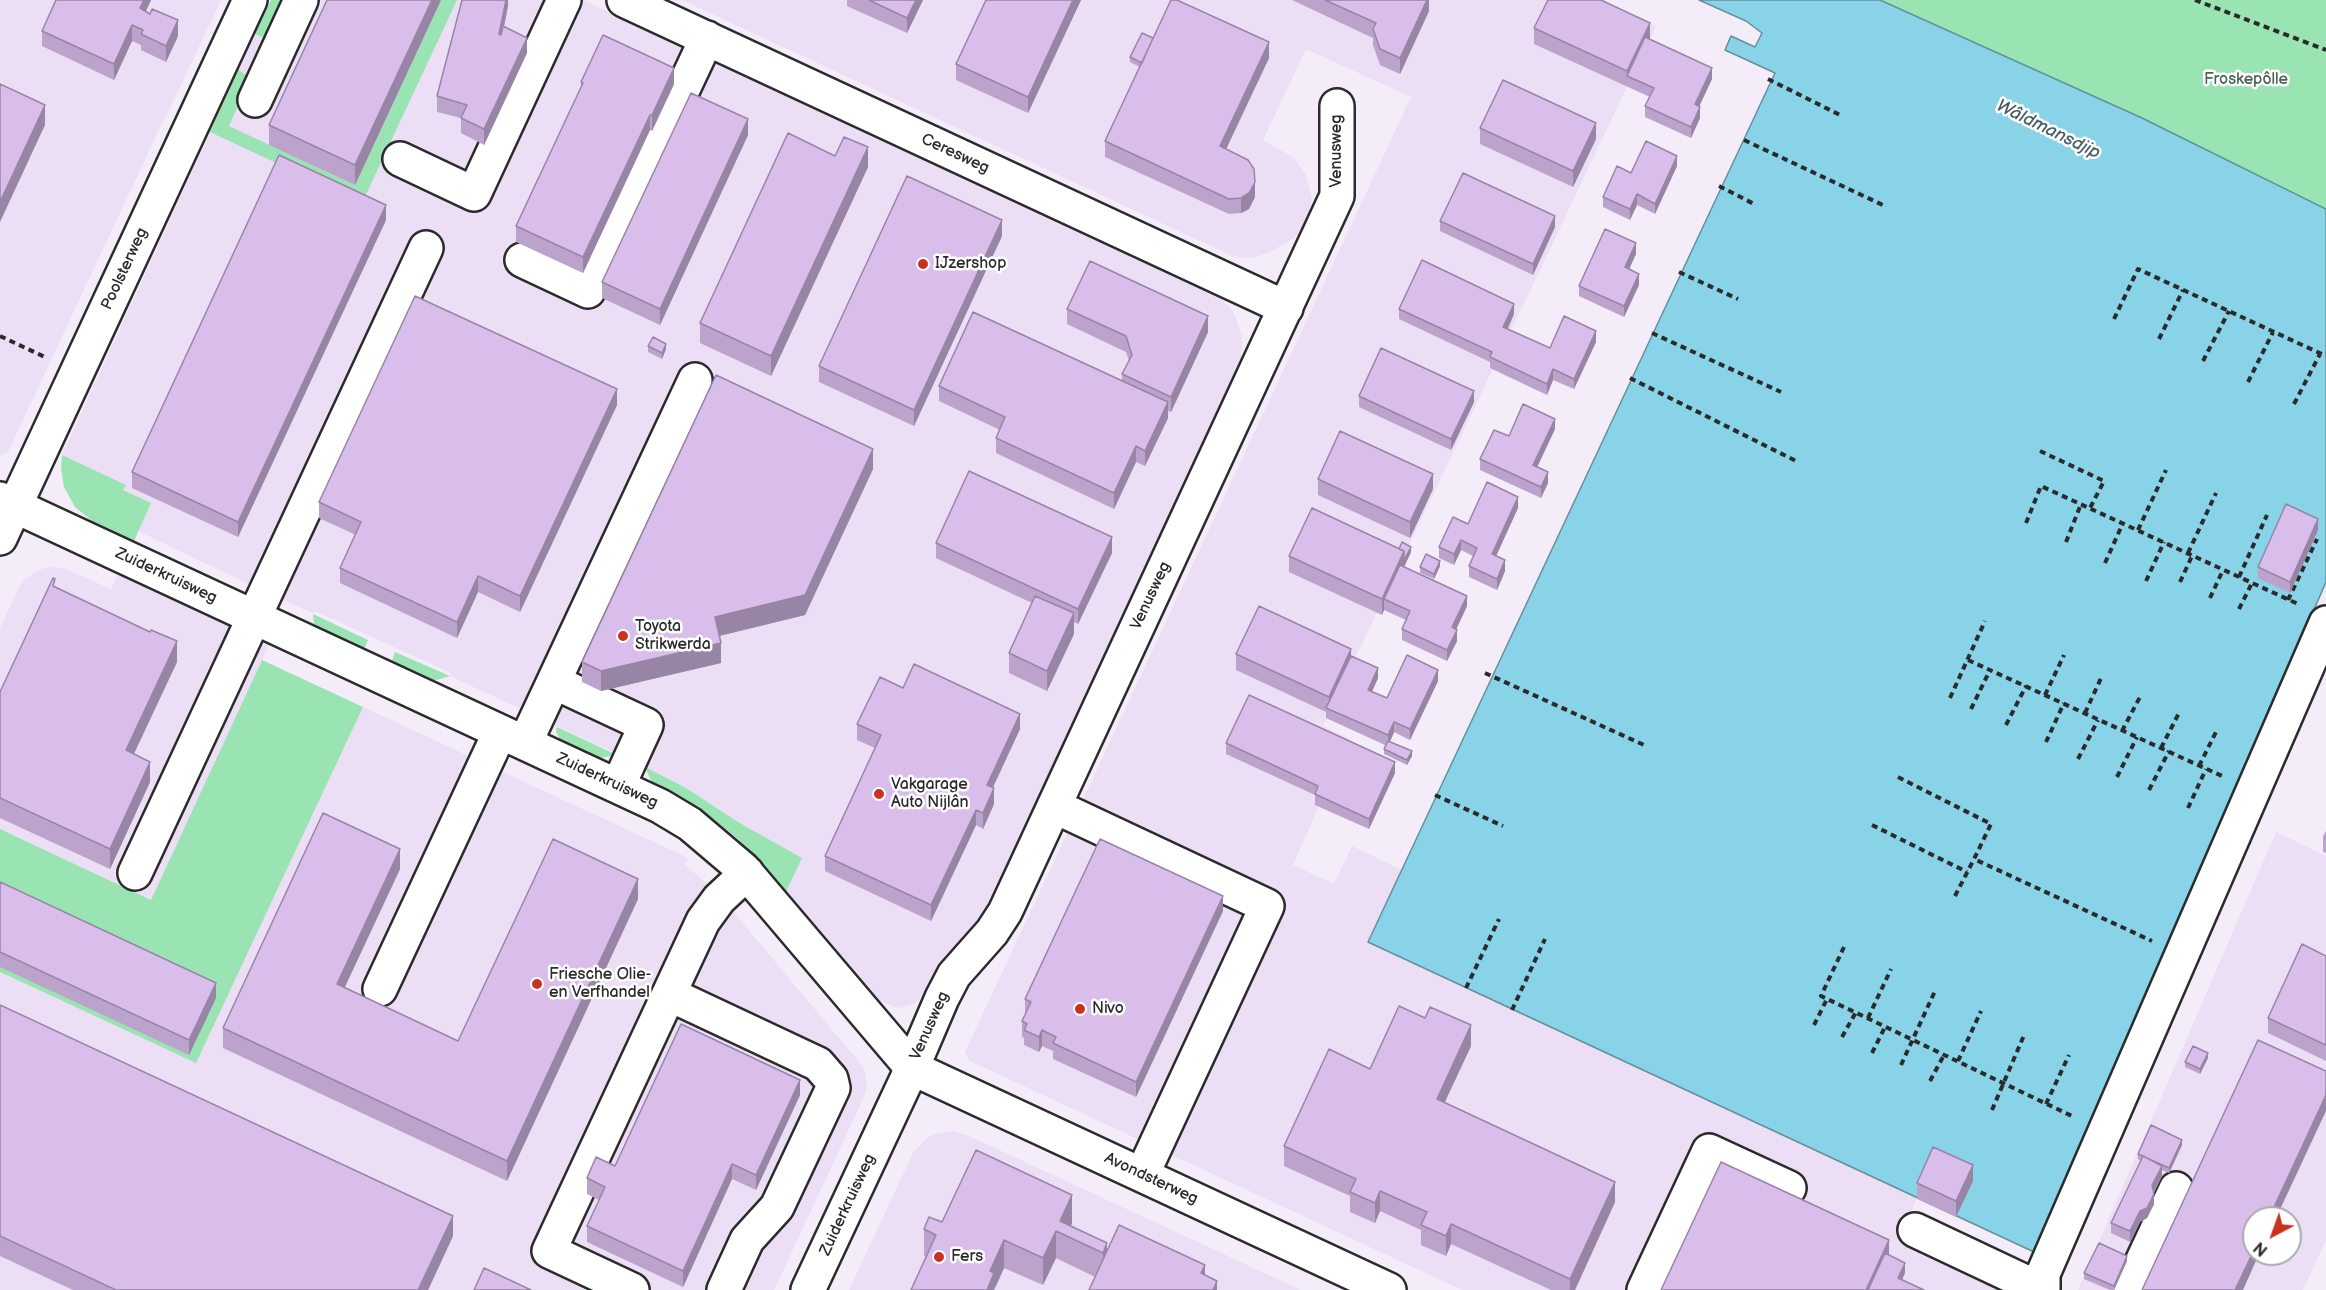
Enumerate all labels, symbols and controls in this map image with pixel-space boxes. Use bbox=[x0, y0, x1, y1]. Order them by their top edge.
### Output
park label: Froskepôlle bbox=[2204, 70, 2288, 90]
water label: Wâldmansdjip bbox=[1992, 95, 2104, 165]
street label: Venusweg bbox=[1327, 114, 1347, 188]
street label: Ceresweg bbox=[918, 130, 992, 178]
street label: Poolsterweg bbox=[98, 225, 152, 313]
place label: IJzershop bbox=[935, 254, 1006, 274]
marker: IJzershop bbox=[916, 257, 930, 271]
street label: Zuiderkruisweg bbox=[112, 544, 220, 608]
street label: Venusweg bbox=[1127, 559, 1175, 633]
place label: Toyota Strikwerda bbox=[635, 617, 711, 655]
marker: Toyota Strikwerda bbox=[616, 629, 630, 643]
street label: Zuiderkruisweg bbox=[553, 749, 661, 813]
place label: Vakgarage Auto Nijlân bbox=[891, 775, 968, 813]
marker: Vakgarage Auto Nijlân bbox=[872, 787, 886, 801]
place label: Friesche Olie- en Verfhandel bbox=[549, 965, 651, 1003]
marker: Friesche Olie- en Verfhandel bbox=[530, 977, 544, 991]
street label: Venusweg bbox=[906, 989, 954, 1063]
place label: Nivo bbox=[1092, 999, 1124, 1019]
marker: Nivo bbox=[1073, 1002, 1087, 1016]
street label: Avondsterweg bbox=[1101, 1149, 1201, 1209]
street label: Zuiderkruisweg bbox=[816, 1151, 880, 1259]
north arrow bbox=[2242, 1206, 2302, 1266]
text: N bbox=[2250, 1237, 2272, 1260]
place label: Fers bbox=[951, 1247, 983, 1267]
marker: Fers bbox=[932, 1250, 946, 1264]

